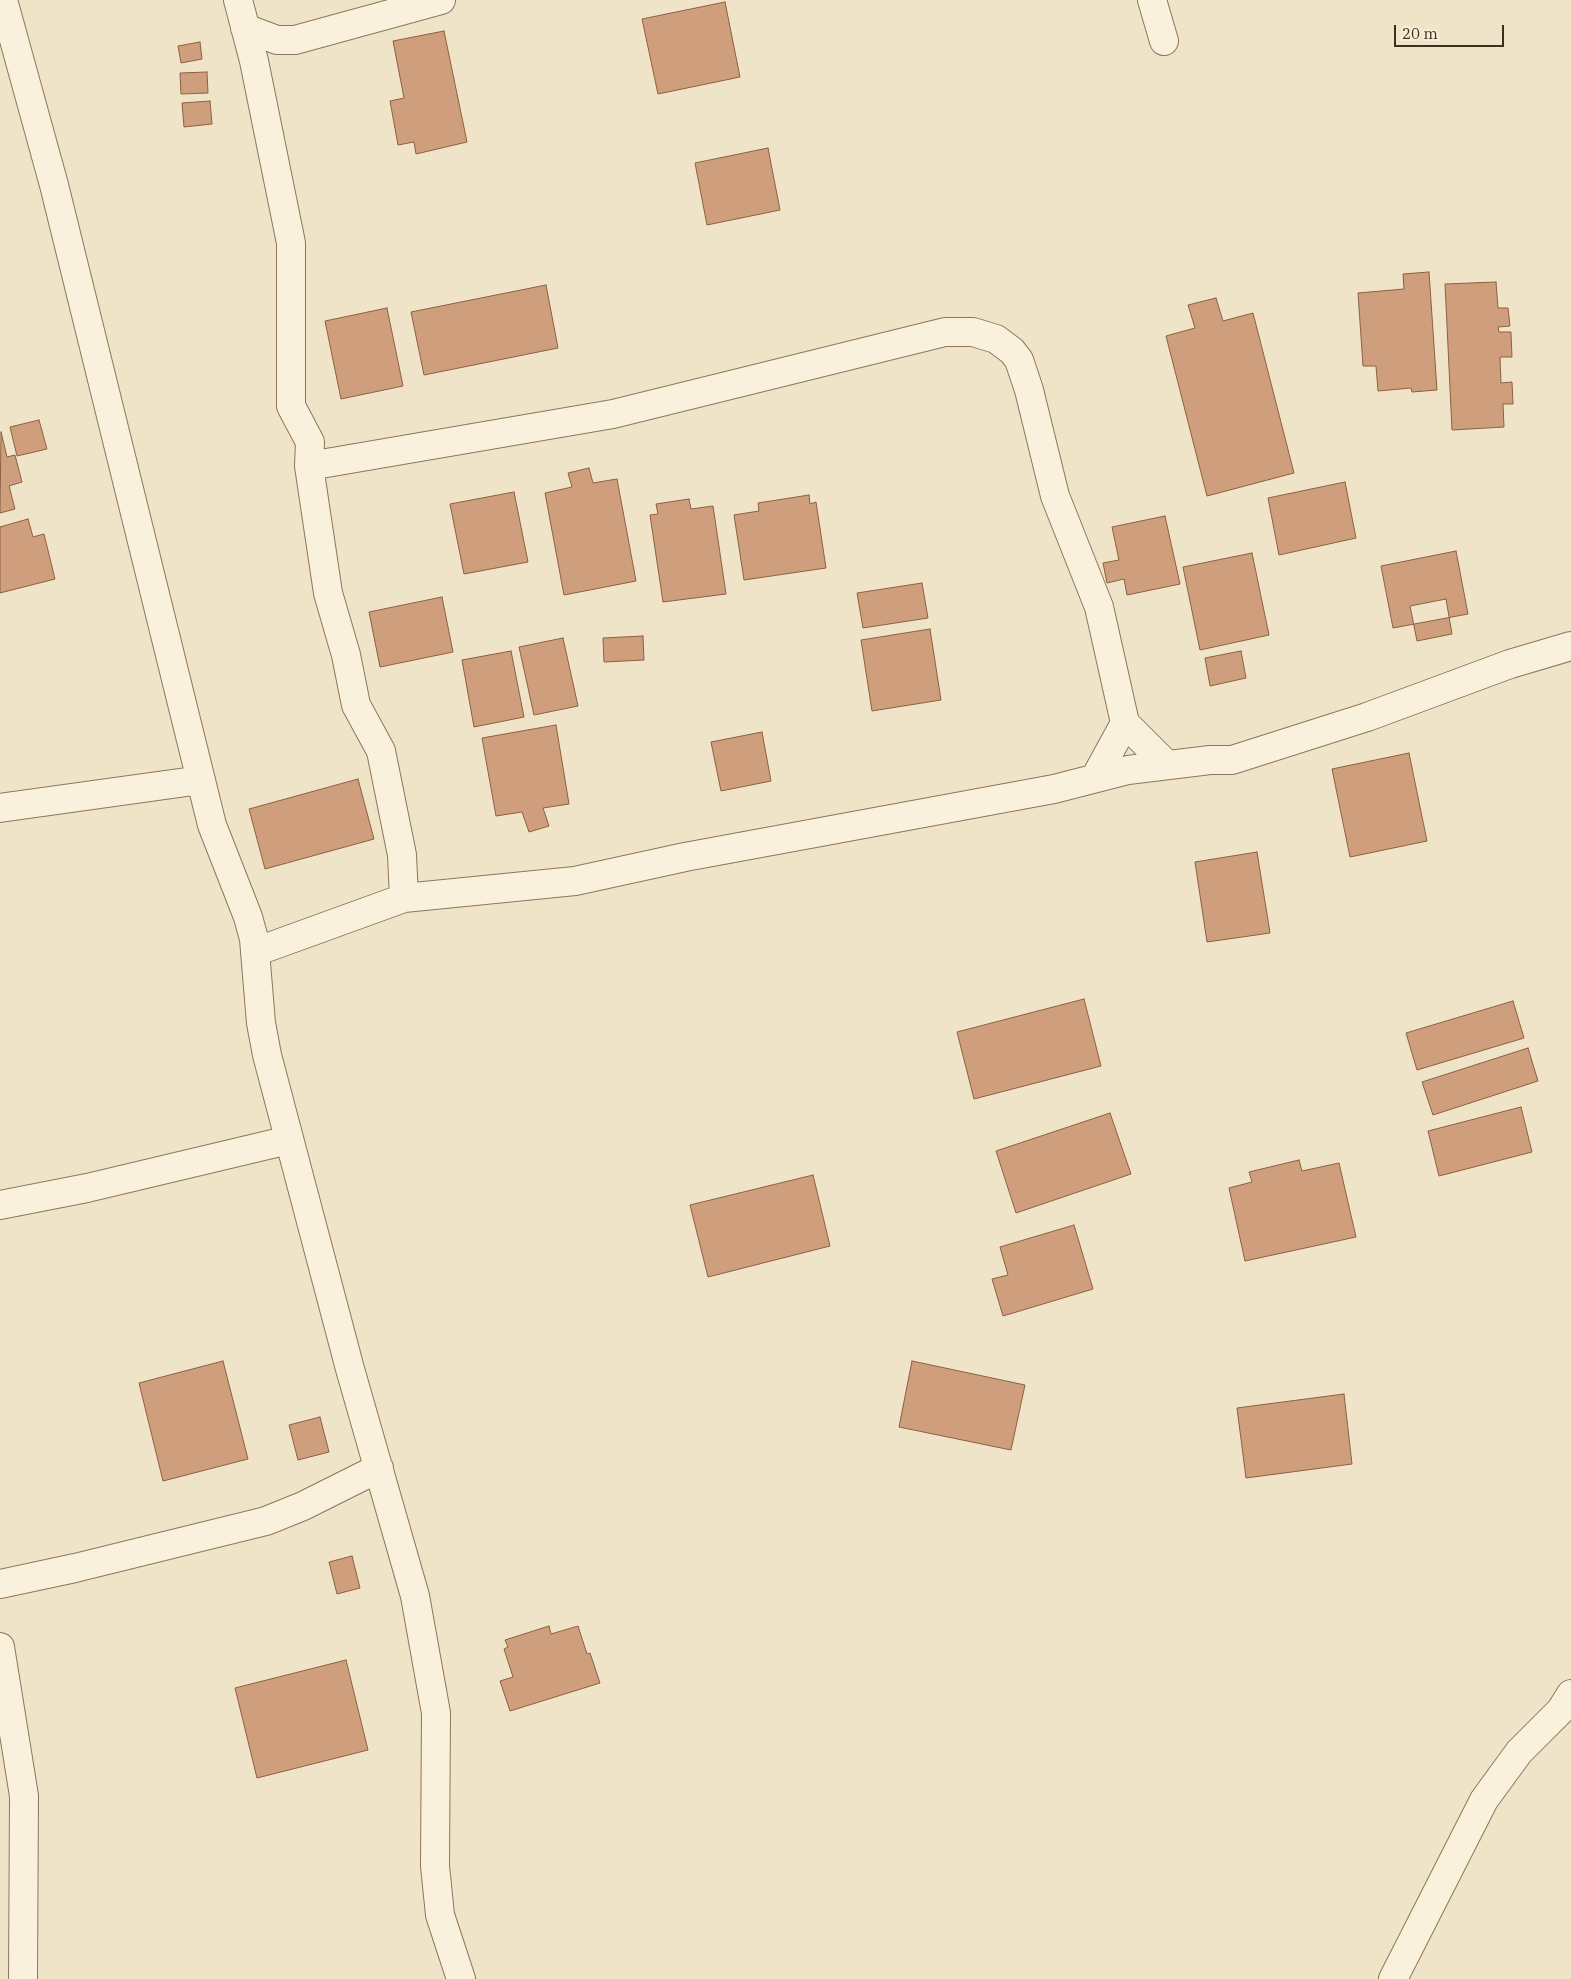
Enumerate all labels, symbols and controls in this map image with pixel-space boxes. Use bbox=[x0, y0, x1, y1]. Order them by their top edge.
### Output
scale bar bbox=[1396, 15, 1506, 47]
text: 20 m bbox=[1402, 24, 1438, 43]

